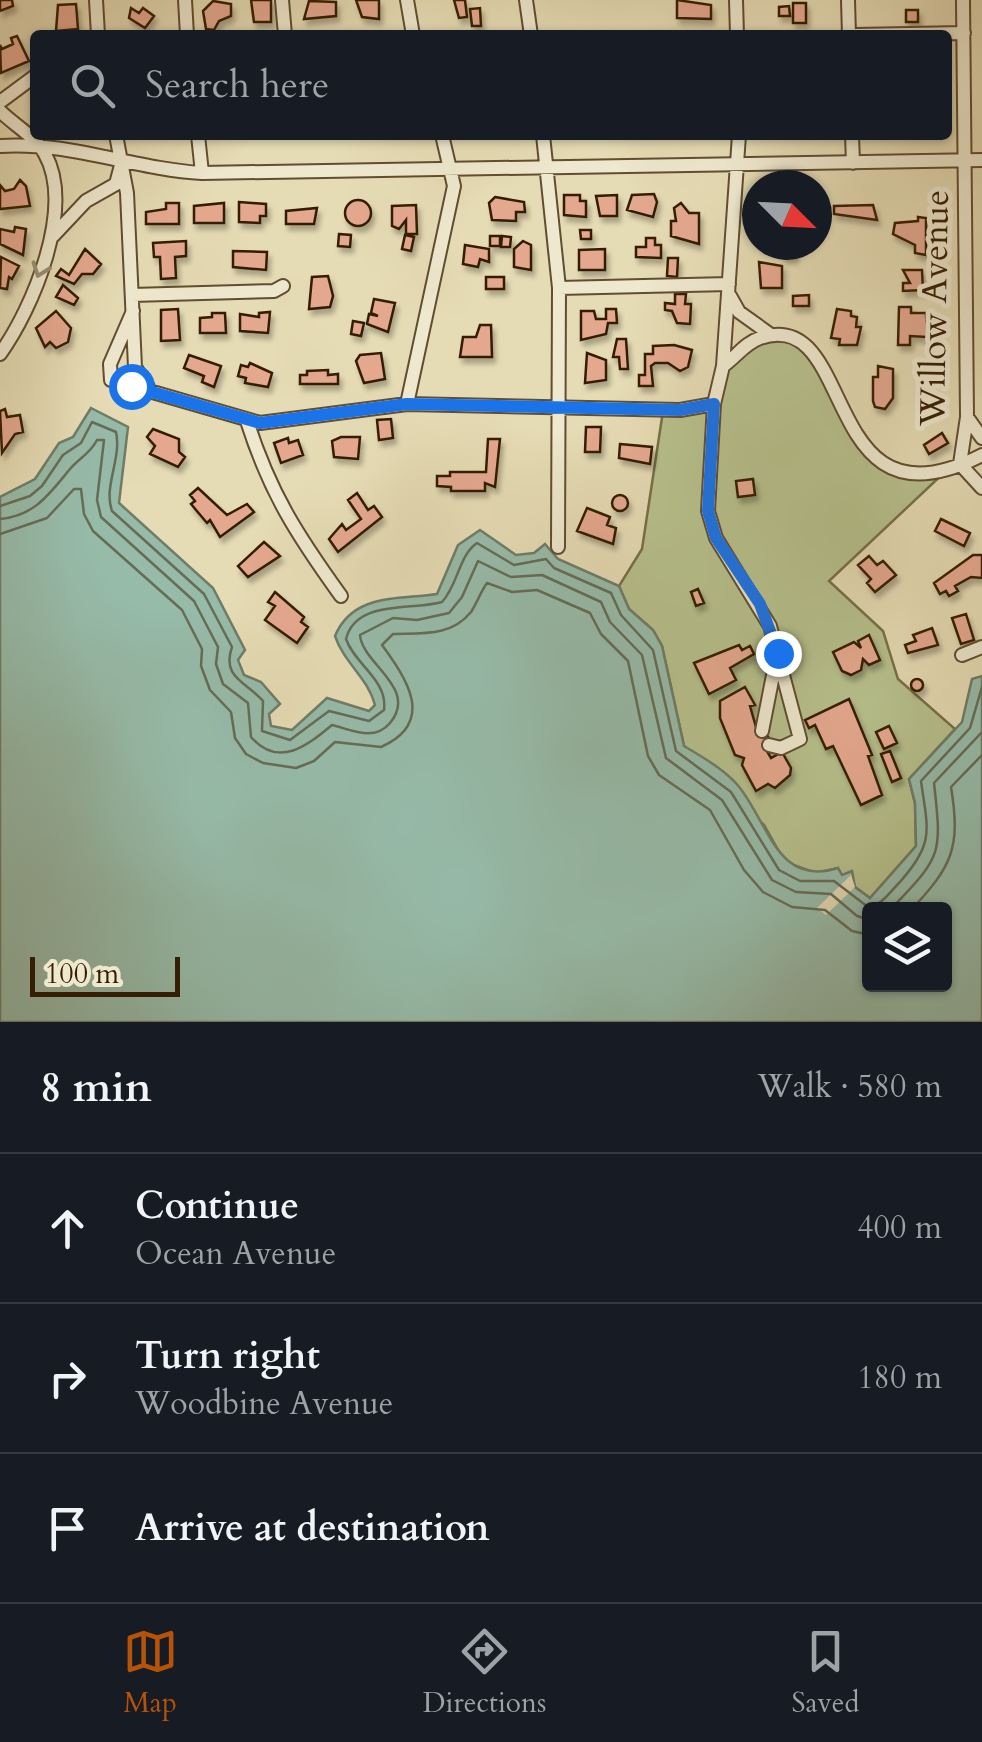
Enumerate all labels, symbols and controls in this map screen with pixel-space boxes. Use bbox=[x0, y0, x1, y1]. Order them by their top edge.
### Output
search box bbox=[30, 30, 952, 140]
icon: search bbox=[65, 58, 120, 113]
text: Search here bbox=[145, 59, 329, 111]
north arrow bbox=[742, 170, 832, 260]
street label: Willow Avenue bbox=[909, 190, 961, 427]
one-way arrow bbox=[31, 261, 52, 278]
route start bbox=[109, 364, 155, 410]
route end bbox=[756, 631, 802, 677]
map controls bbox=[862, 902, 952, 992]
button: layers bbox=[862, 902, 952, 992]
scale bar bbox=[30, 952, 180, 996]
text: 100 m bbox=[45, 955, 119, 993]
text: 8 min bbox=[40, 1059, 152, 1116]
text: Walk · 580 m bbox=[757, 1065, 942, 1109]
text: Continue bbox=[135, 1180, 299, 1232]
icon: ahead bbox=[40, 1201, 95, 1256]
text: 400 m bbox=[857, 1206, 942, 1250]
text: Ocean Avenue bbox=[135, 1232, 336, 1276]
text: Turn right bbox=[135, 1330, 320, 1382]
icon: right bbox=[40, 1351, 95, 1406]
text: 180 m bbox=[857, 1356, 942, 1400]
text: Woodbine Avenue bbox=[135, 1382, 393, 1426]
icon: arrive bbox=[40, 1501, 95, 1556]
text: Arrive at destination bbox=[135, 1502, 490, 1554]
tab: Map bbox=[123, 1624, 178, 1722]
tab: Directions bbox=[423, 1624, 546, 1722]
tab: Saved bbox=[791, 1624, 859, 1722]

